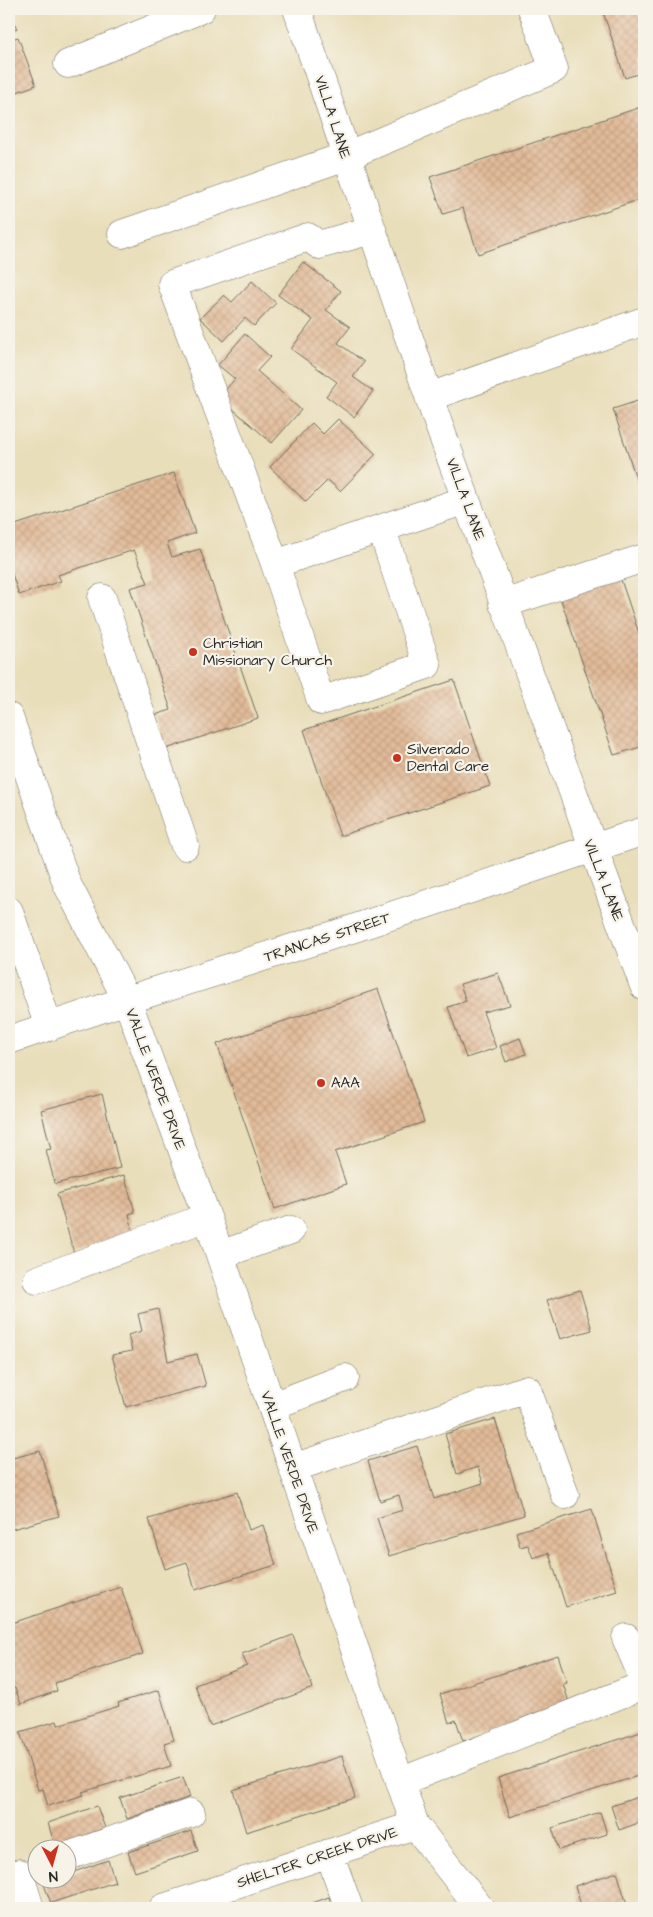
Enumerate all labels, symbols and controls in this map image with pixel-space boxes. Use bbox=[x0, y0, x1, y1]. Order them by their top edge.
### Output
street label: VILLA LANE bbox=[309, 73, 356, 162]
street label: VILLA LANE bbox=[441, 455, 490, 543]
place label: Christian Missionary Church bbox=[203, 633, 333, 672]
marker: Christian Missionary Church bbox=[187, 646, 199, 658]
place label: Silverado Dental Care bbox=[407, 739, 489, 777]
marker: Silverado Dental Care bbox=[391, 752, 403, 764]
street label: VILLA LANE bbox=[578, 836, 629, 924]
street label: TRANCAS STREET bbox=[261, 907, 394, 968]
street label: VALLE VERDE DRIVE bbox=[120, 1005, 191, 1153]
place label: AAA bbox=[331, 1073, 360, 1094]
marker: AAA bbox=[315, 1077, 327, 1089]
street label: VALLE VERDE DRIVE bbox=[255, 1388, 324, 1536]
street label: SHELTER CREEK DRIVE bbox=[234, 1821, 400, 1893]
north arrow bbox=[28, 1840, 78, 1890]
text: N bbox=[48, 1866, 59, 1886]

